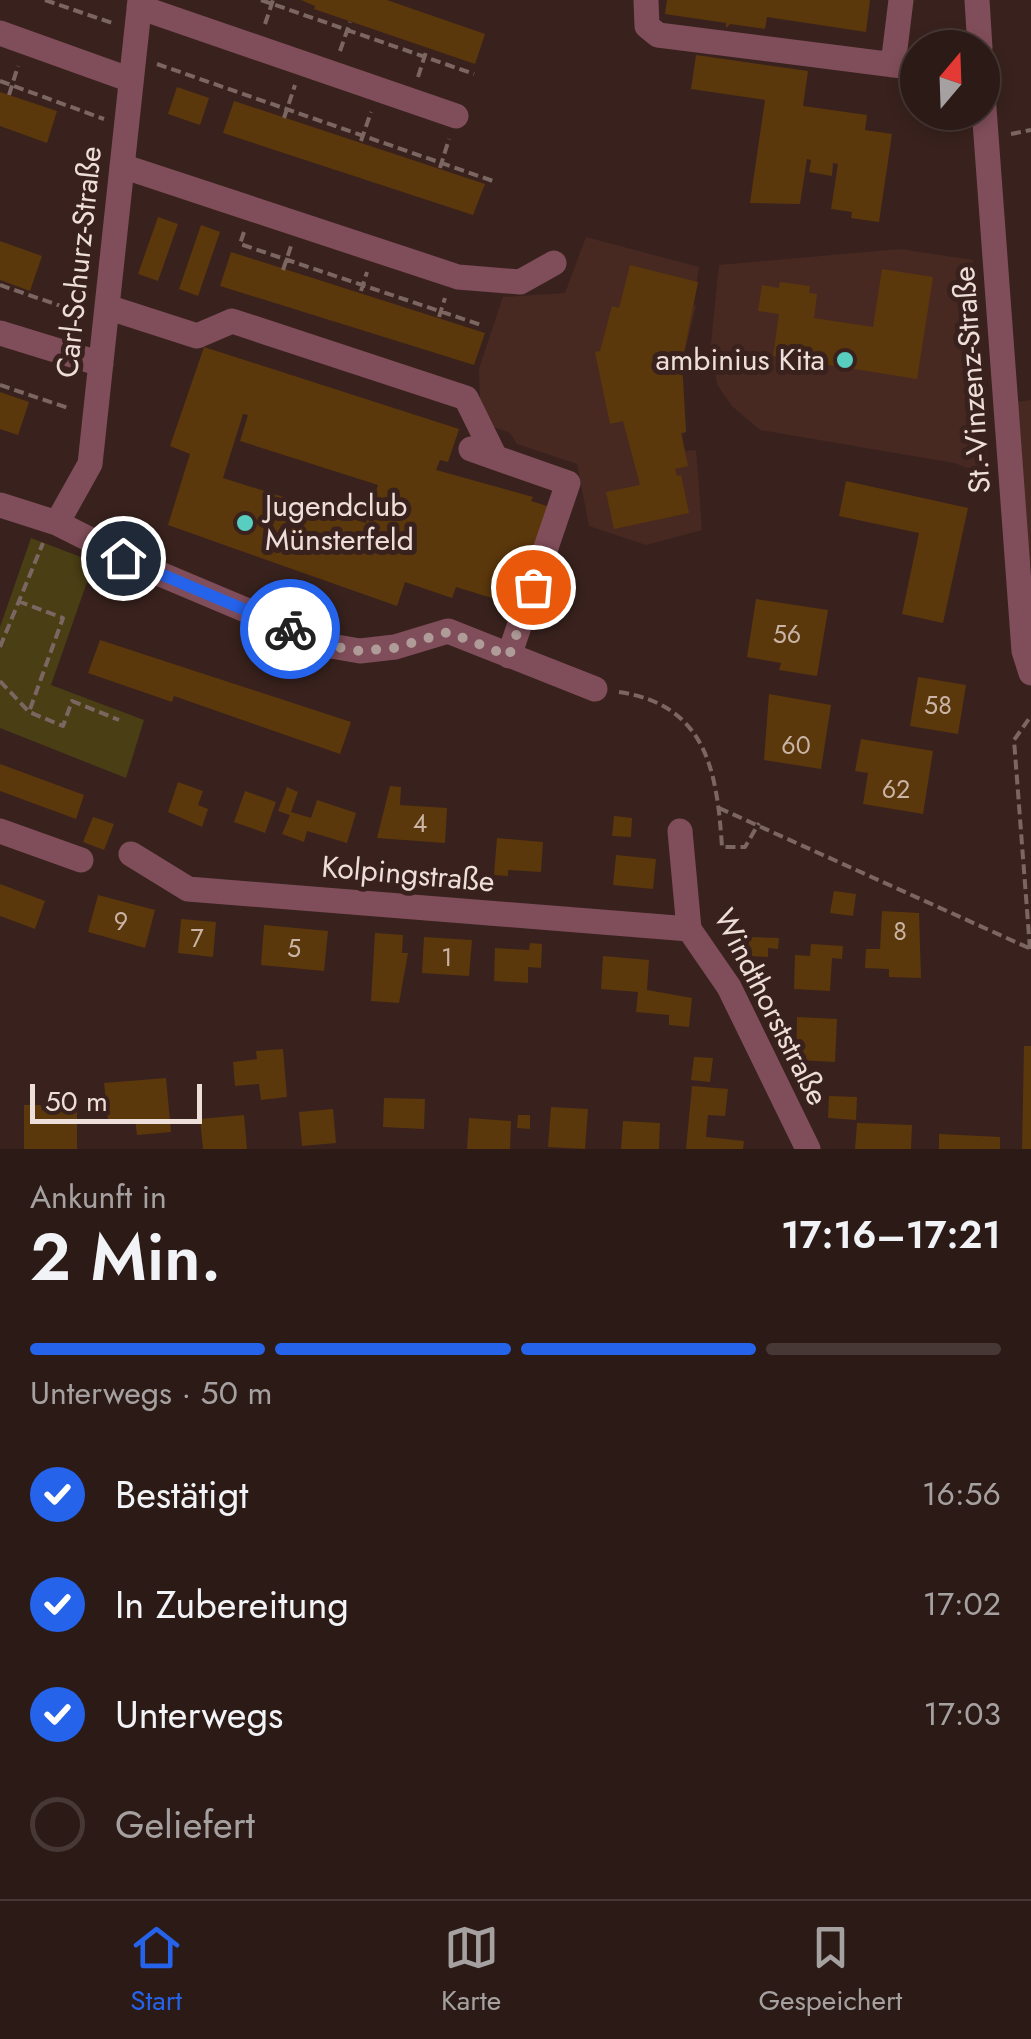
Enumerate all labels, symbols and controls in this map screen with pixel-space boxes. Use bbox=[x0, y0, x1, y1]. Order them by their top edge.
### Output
north arrow bbox=[900, 30, 1000, 130]
map controls bbox=[900, 30, 1000, 130]
street label: Carl-Schurz-Straße bbox=[45, 144, 112, 380]
street label: St.-Vinzenz-Straße bbox=[942, 265, 1001, 495]
place label: ambinius Kita bbox=[656, 338, 825, 381]
marker: ambinius Kita bbox=[834, 349, 856, 371]
place label: Jugendclub Münsterfeld bbox=[261, 484, 414, 561]
marker: Jugendclub Münsterfeld bbox=[234, 512, 256, 534]
pin bbox=[81, 516, 166, 601]
icon: home bbox=[96, 531, 151, 586]
pin bbox=[491, 545, 576, 630]
icon: bag bbox=[506, 560, 561, 615]
courier bbox=[240, 579, 340, 679]
icon: bike bbox=[263, 602, 318, 657]
house number: 56 bbox=[773, 616, 801, 652]
house number: 58 bbox=[924, 687, 952, 723]
house number: 60 bbox=[781, 727, 811, 763]
house number: 62 bbox=[882, 771, 910, 807]
house number: 4 bbox=[413, 805, 427, 841]
street label: Kolpingstraße bbox=[320, 845, 496, 902]
street label: Windthorststraße bbox=[703, 901, 840, 1113]
house number: 9 bbox=[114, 903, 128, 939]
house number: 8 bbox=[893, 913, 907, 949]
house number: 7 bbox=[190, 920, 204, 956]
house number: 5 bbox=[287, 930, 301, 966]
house number: 1 bbox=[441, 939, 453, 975]
scale bar bbox=[30, 1079, 202, 1124]
text: 50 m bbox=[45, 1081, 108, 1122]
text: Ankunft in bbox=[30, 1174, 167, 1220]
text: 17:16–17:21 bbox=[781, 1207, 1001, 1262]
text: 2 Min. bbox=[30, 1210, 221, 1304]
text: Unterwegs · 50 m bbox=[30, 1370, 272, 1416]
icon: check bbox=[30, 1467, 85, 1522]
text: Bestätigt bbox=[115, 1467, 248, 1522]
text: 16:56 bbox=[922, 1471, 1001, 1517]
icon: check bbox=[30, 1577, 85, 1632]
text: In Zubereitung bbox=[115, 1577, 349, 1632]
text: 17:02 bbox=[923, 1581, 1001, 1627]
icon: check bbox=[30, 1687, 85, 1742]
text: Unterwegs bbox=[115, 1687, 283, 1742]
text: 17:03 bbox=[924, 1691, 1001, 1737]
text: Geliefert bbox=[115, 1797, 255, 1852]
tab: Start bbox=[129, 1920, 184, 2021]
tab: Karte bbox=[441, 1920, 501, 2021]
tab: Gespeichert bbox=[758, 1920, 902, 2021]

